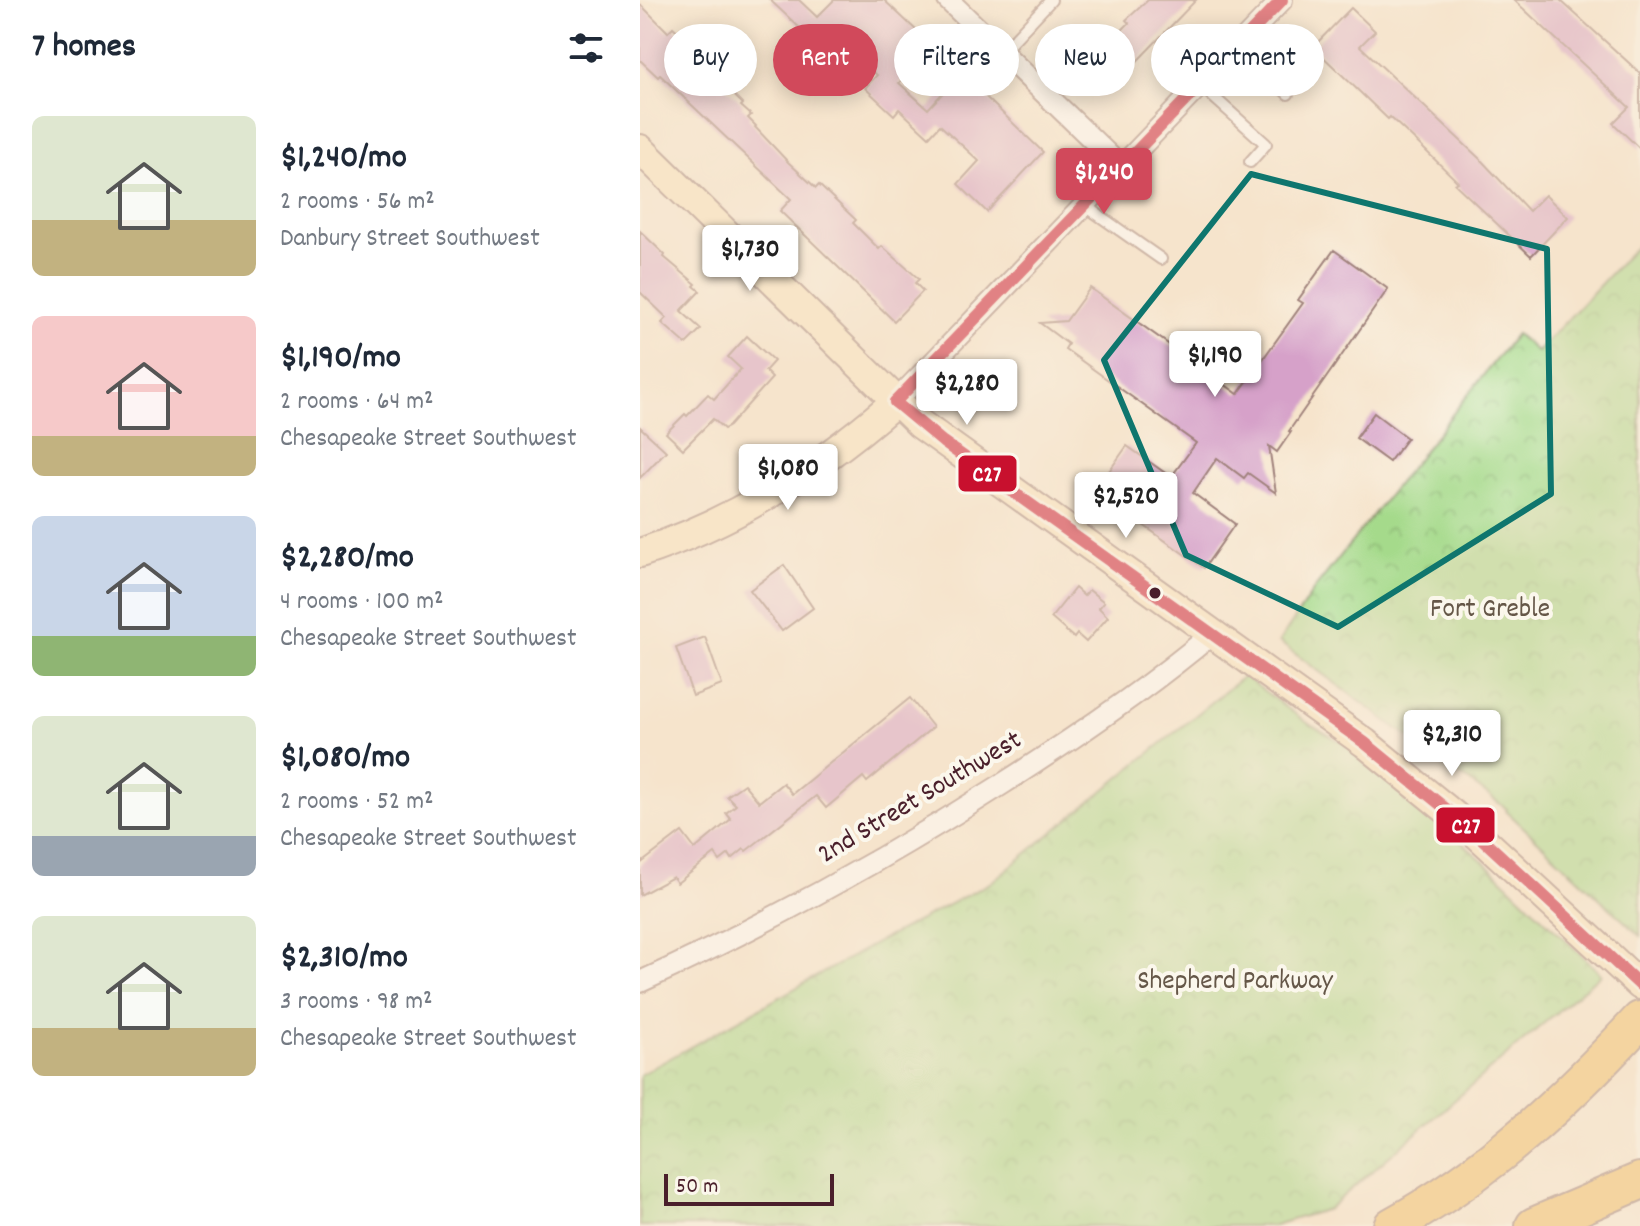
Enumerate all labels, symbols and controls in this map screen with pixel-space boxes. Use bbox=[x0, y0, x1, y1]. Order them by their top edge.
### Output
text: 7 homes bbox=[32, 24, 136, 73]
chip: Buy bbox=[664, 24, 757, 96]
chip: Rent bbox=[773, 24, 878, 96]
chip: Filters bbox=[894, 24, 1019, 96]
chip: New bbox=[1035, 24, 1135, 96]
chip: Apartment bbox=[1151, 24, 1324, 96]
icon: filters bbox=[564, 26, 608, 70]
text: $1,240/mo bbox=[280, 135, 407, 184]
icon: home bbox=[96, 148, 192, 244]
pin: $1,240 bbox=[1039, 148, 1169, 216]
text: $1,240 bbox=[1074, 155, 1134, 192]
text: 2 rooms · 56 m² bbox=[280, 184, 435, 221]
text: Danbury Street Southwest bbox=[280, 221, 540, 258]
pin: $1,730 bbox=[685, 225, 815, 293]
text: $1,730 bbox=[720, 232, 780, 269]
pin: $1,190 bbox=[1150, 331, 1280, 399]
text: $1,190/mo bbox=[280, 335, 401, 384]
text: $1,190 bbox=[1187, 338, 1243, 375]
icon: home bbox=[96, 348, 192, 444]
pin: $2,280 bbox=[902, 359, 1032, 427]
text: $2,280 bbox=[934, 366, 1000, 403]
text: 2 rooms · 64 m² bbox=[280, 384, 434, 421]
text: Chesapeake Street Southwest bbox=[280, 421, 577, 458]
pin: $1,080 bbox=[723, 444, 853, 512]
text: $1,080 bbox=[757, 451, 819, 488]
line badge: C27 bbox=[957, 454, 1018, 493]
text: C27 bbox=[973, 461, 1002, 492]
pin: $2,520 bbox=[1061, 472, 1191, 540]
text: $2,520 bbox=[1092, 479, 1160, 516]
text: $2,280/mo bbox=[280, 535, 414, 584]
icon: home bbox=[96, 548, 192, 644]
text: 4 rooms · 100 m² bbox=[280, 584, 444, 621]
unlabelled marker bbox=[1147, 585, 1163, 601]
park label: Fort Greble bbox=[1430, 591, 1550, 631]
text: Chesapeake Street Southwest bbox=[280, 621, 577, 658]
pin: $2,310 bbox=[1387, 710, 1517, 778]
text: $2,310 bbox=[1422, 717, 1482, 754]
street label: 2nd Street Southwest bbox=[811, 722, 1031, 876]
text: $1,080/mo bbox=[280, 735, 410, 784]
icon: home bbox=[96, 748, 192, 844]
text: 2 rooms · 52 m² bbox=[280, 784, 433, 821]
line badge: C27 bbox=[1435, 806, 1496, 844]
text: C27 bbox=[1452, 813, 1481, 844]
text: Chesapeake Street Southwest bbox=[280, 821, 577, 858]
text: $2,310/mo bbox=[280, 935, 408, 984]
icon: home bbox=[96, 948, 192, 1044]
park label: Shepherd Parkway bbox=[1137, 963, 1334, 1003]
text: 3 rooms · 98 m² bbox=[280, 984, 433, 1021]
text: Chesapeake Street Southwest bbox=[280, 1021, 577, 1058]
scale bar bbox=[664, 1170, 834, 1206]
text: 50 m bbox=[676, 1172, 718, 1203]

